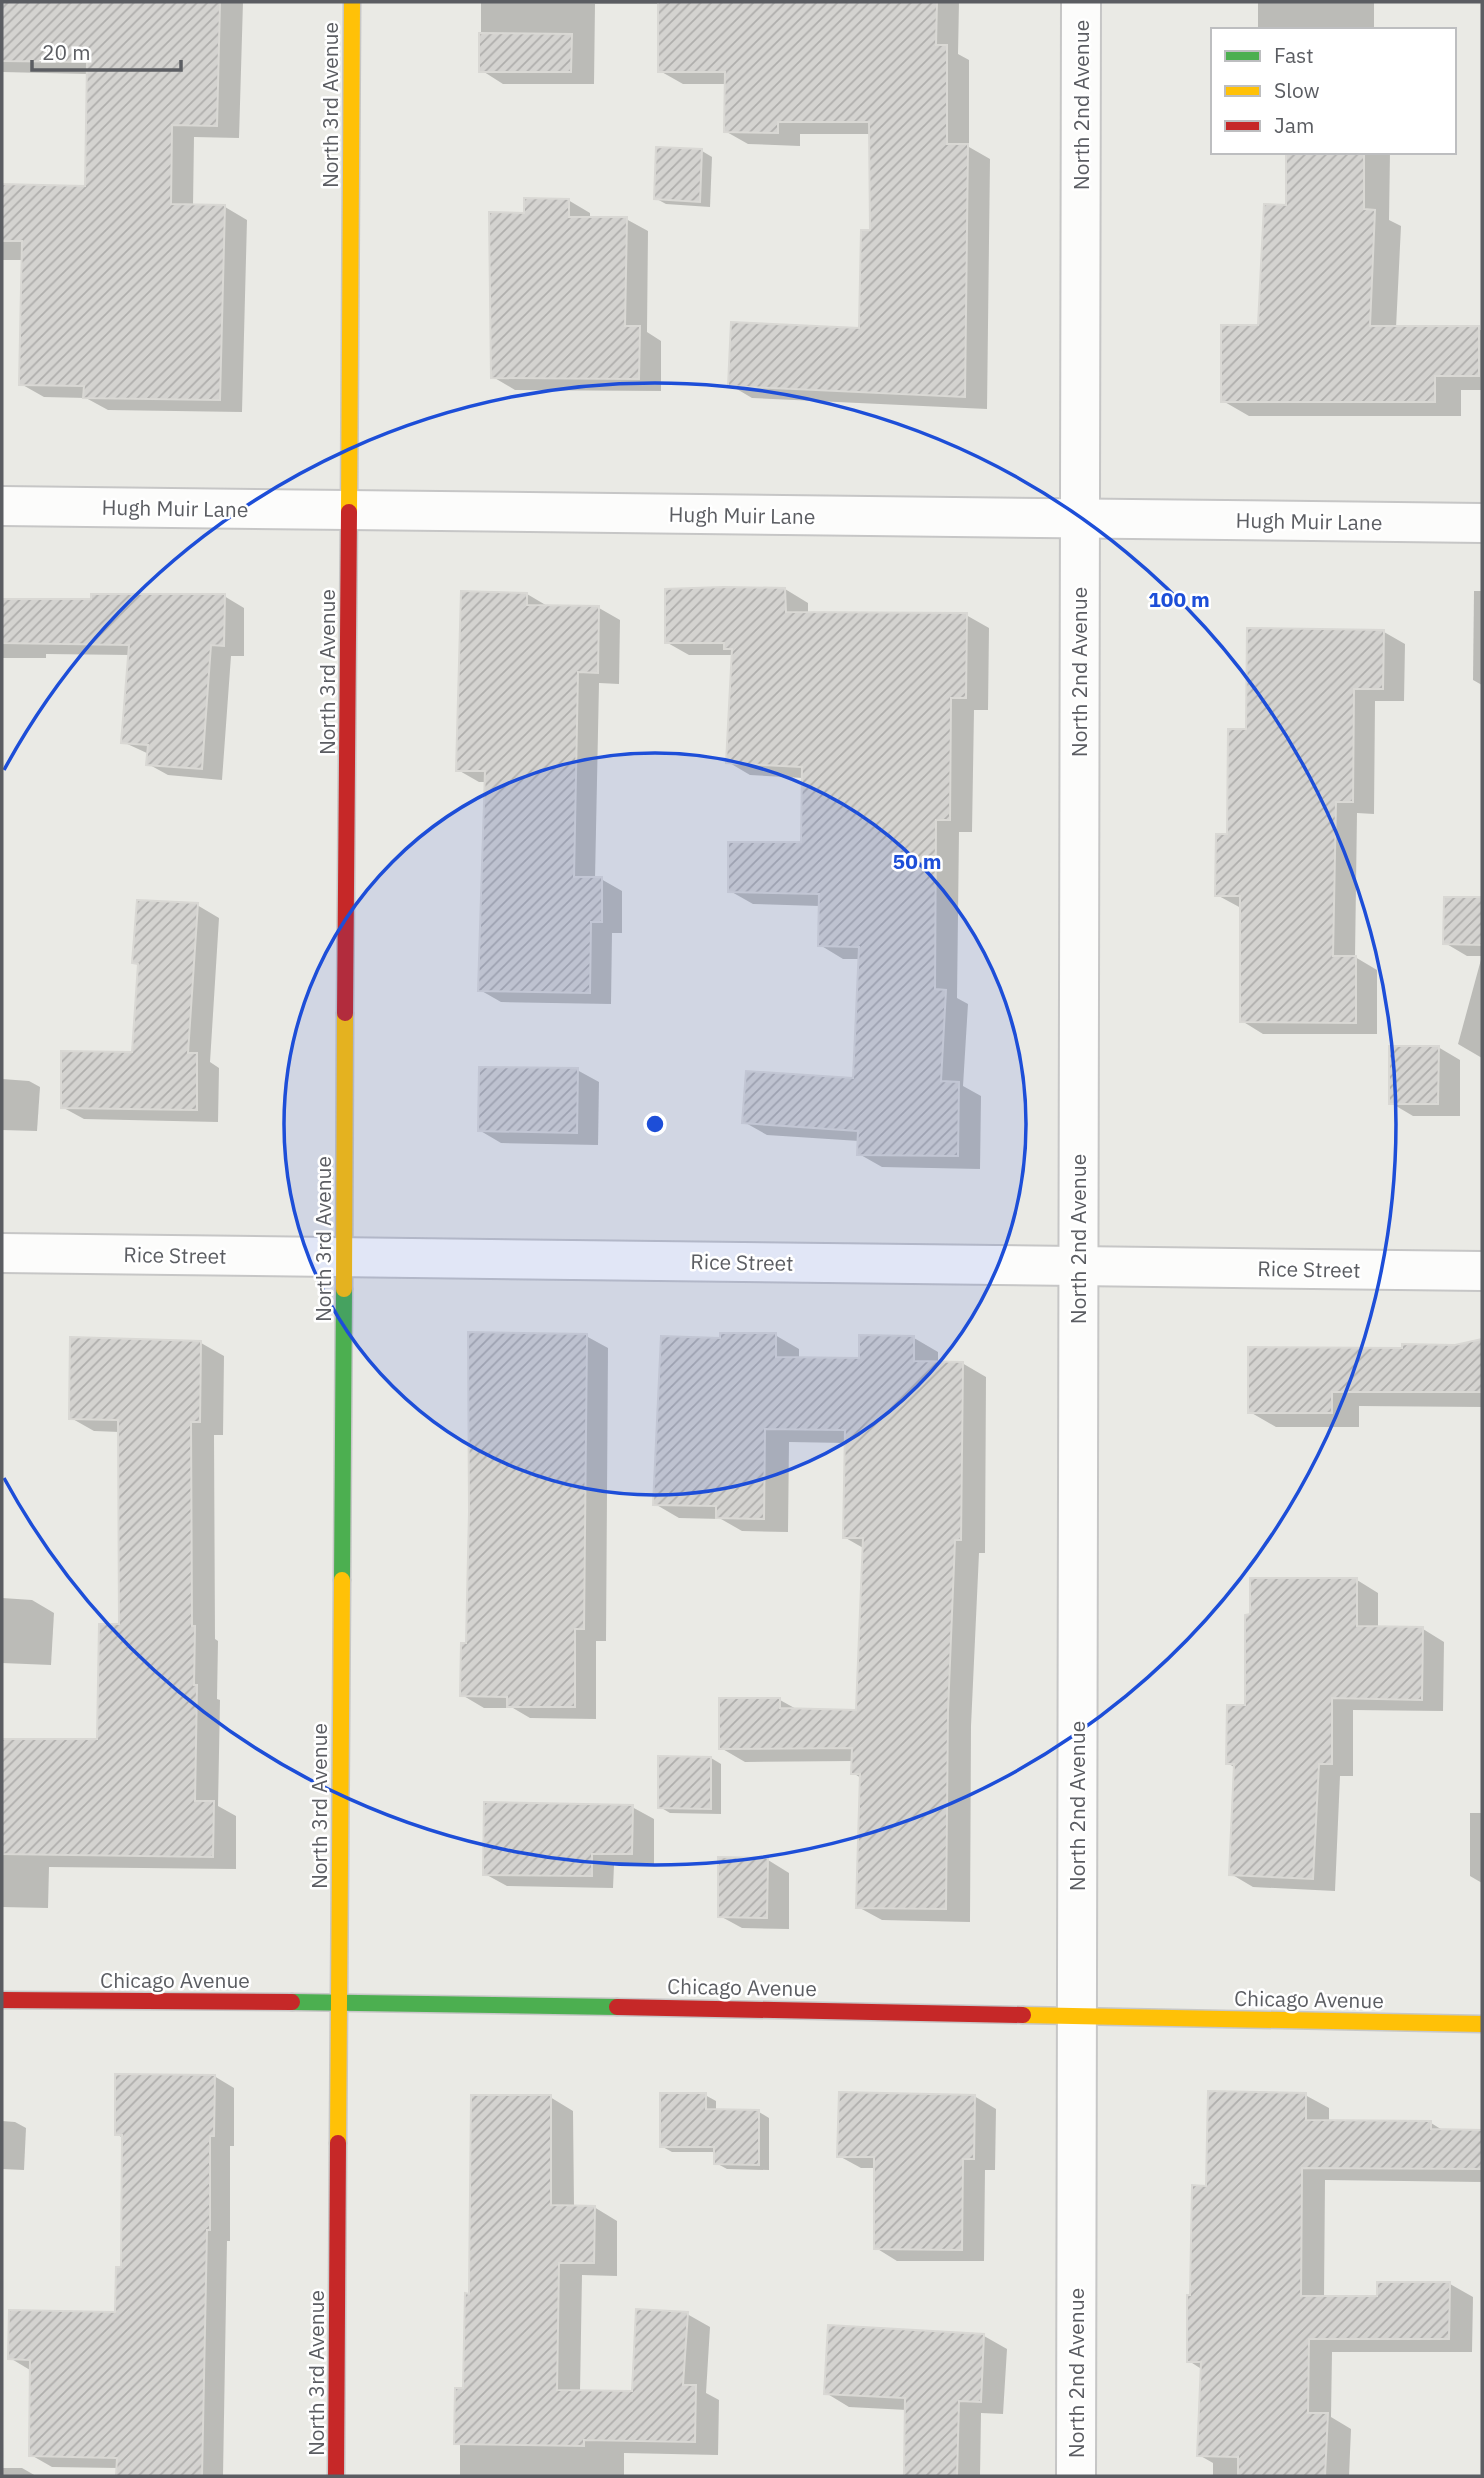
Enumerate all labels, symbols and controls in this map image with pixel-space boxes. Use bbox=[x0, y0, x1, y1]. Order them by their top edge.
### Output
street label: North 2nd Avenue bbox=[1067, 20, 1095, 190]
street label: North 3rd Avenue bbox=[316, 22, 344, 188]
scale bar bbox=[32, 28, 180, 72]
legend bbox=[1211, 28, 1456, 154]
text: 20 m bbox=[42, 38, 91, 66]
text: Fast bbox=[1274, 41, 1314, 69]
text: Slow bbox=[1274, 76, 1320, 104]
text: Jam bbox=[1274, 111, 1314, 139]
street label: Hugh Muir Lane bbox=[101, 493, 249, 523]
street label: Hugh Muir Lane bbox=[668, 500, 816, 530]
street label: Hugh Muir Lane bbox=[1235, 506, 1383, 536]
text: 100 m bbox=[1148, 585, 1210, 613]
street label: North 2nd Avenue bbox=[1065, 587, 1093, 757]
street label: North 3rd Avenue bbox=[313, 589, 341, 755]
text: 50 m bbox=[893, 847, 941, 875]
centre of rings bbox=[643, 1112, 667, 1136]
street label: North 2nd Avenue bbox=[1064, 1154, 1092, 1324]
street label: North 3rd Avenue bbox=[309, 1156, 337, 1322]
street label: Rice Street bbox=[123, 1240, 227, 1270]
street label: Rice Street bbox=[690, 1247, 794, 1277]
street label: Rice Street bbox=[1257, 1254, 1361, 1284]
street label: North 2nd Avenue bbox=[1063, 1721, 1091, 1891]
street label: North 3rd Avenue bbox=[305, 1723, 333, 1889]
street label: Chicago Avenue bbox=[100, 1966, 250, 1994]
street label: Chicago Avenue bbox=[667, 1972, 817, 2002]
street label: Chicago Avenue bbox=[1234, 1984, 1384, 2014]
street label: North 2nd Avenue bbox=[1062, 2288, 1090, 2458]
street label: North 3rd Avenue bbox=[302, 2290, 330, 2456]

